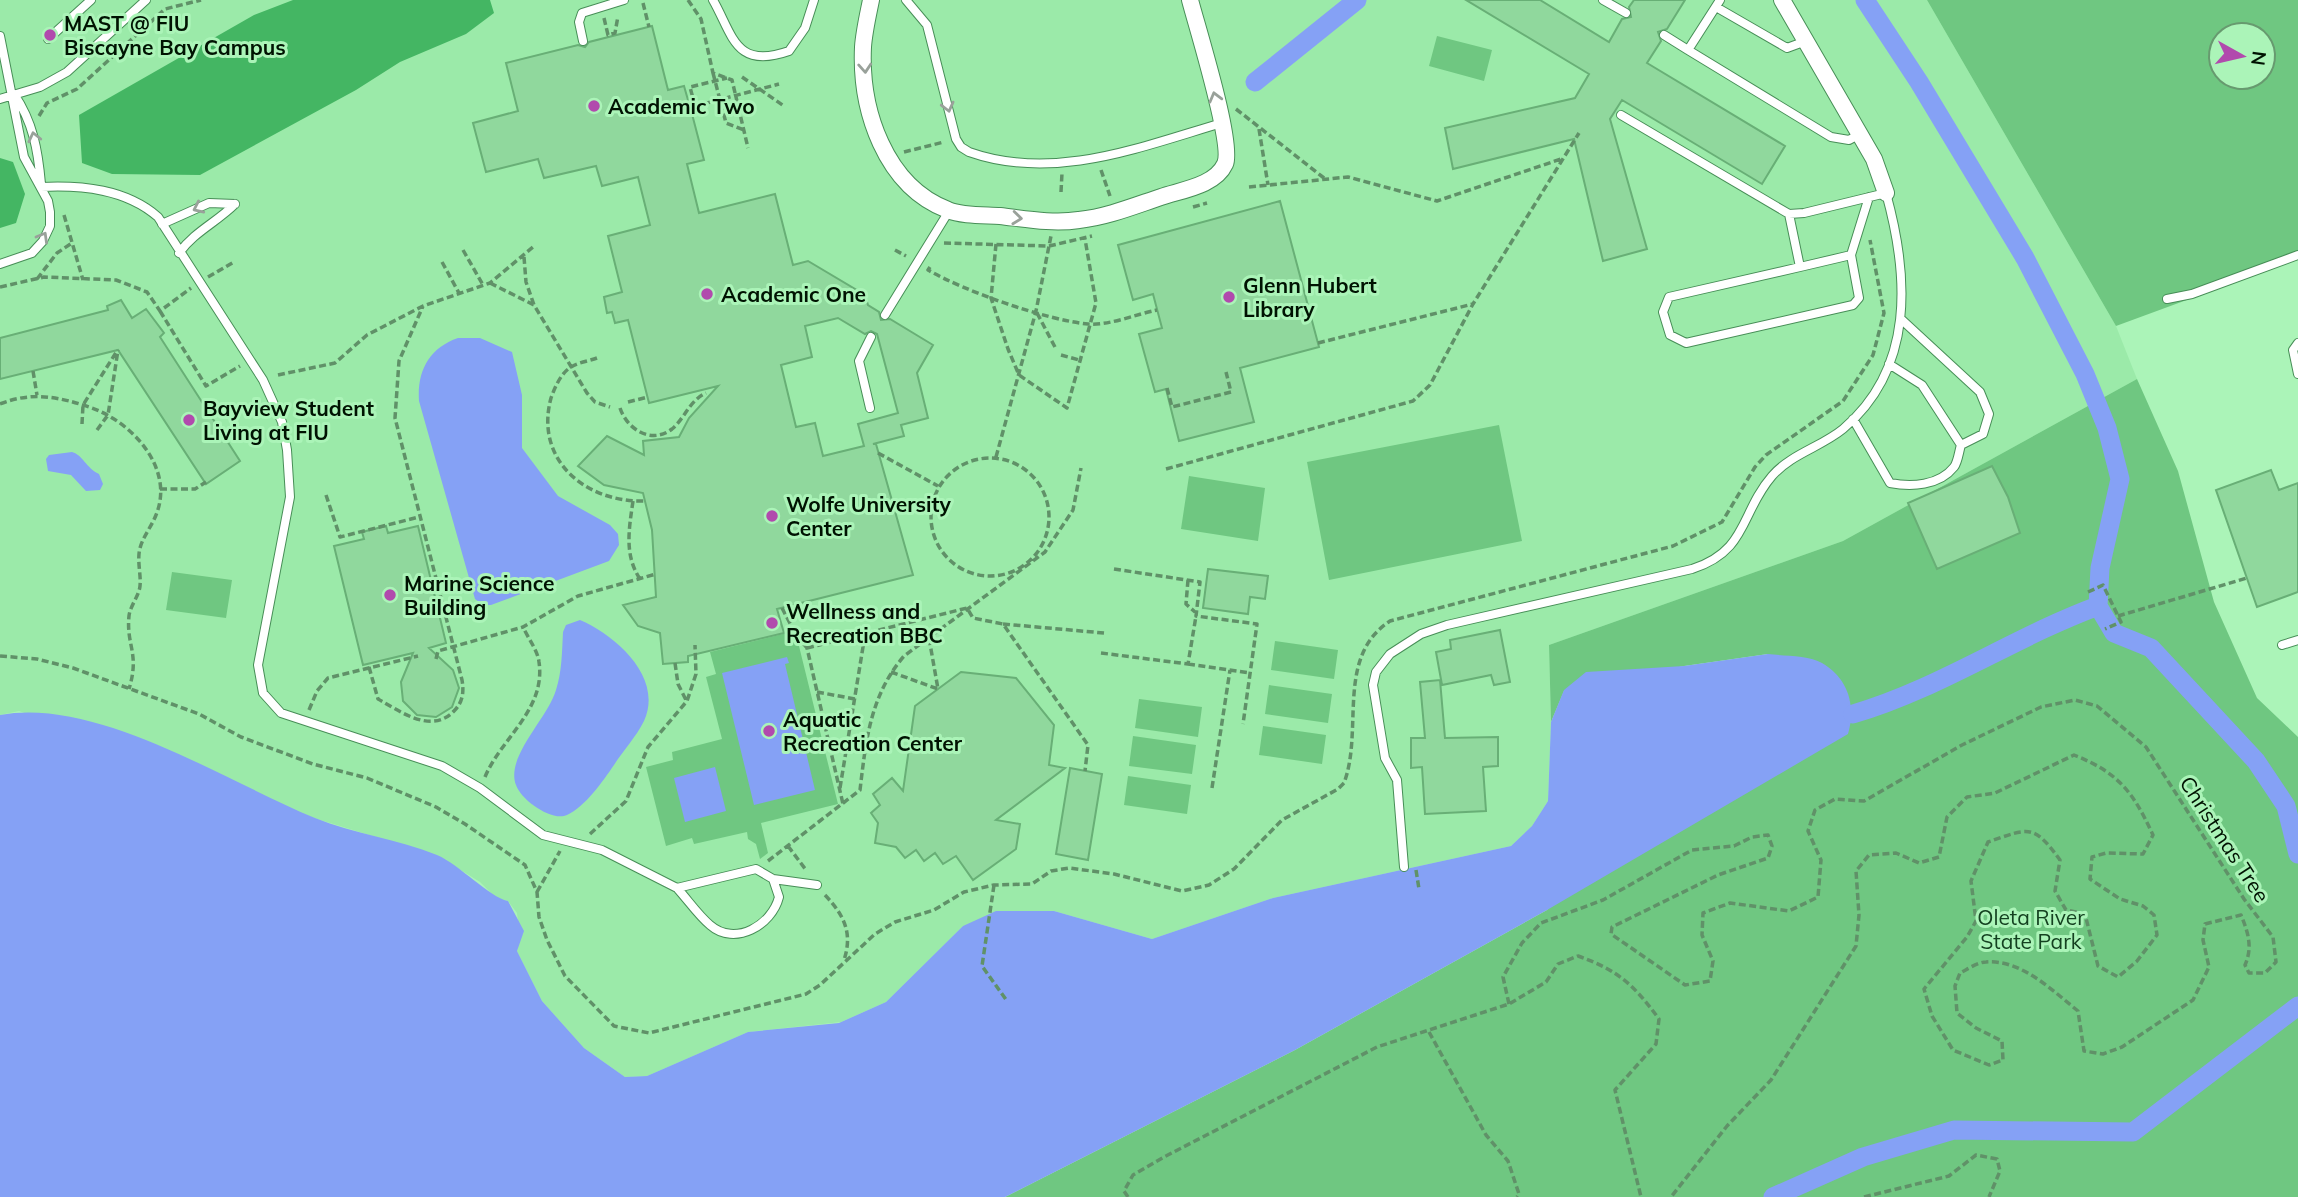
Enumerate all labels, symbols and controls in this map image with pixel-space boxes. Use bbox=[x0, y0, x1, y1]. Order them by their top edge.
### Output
place label: MAST @ FIU Biscayne Bay Campus bbox=[64, 10, 286, 60]
north arrow bbox=[2207, 21, 2277, 91]
marker: MAST @ FIU Biscayne Bay Campus bbox=[42, 27, 58, 43]
text: N bbox=[2246, 50, 2272, 67]
one-way arrow bbox=[857, 62, 872, 73]
one-way arrow bbox=[1209, 91, 1223, 103]
place label: Academic Two bbox=[608, 93, 755, 119]
marker: Academic Two bbox=[586, 98, 602, 114]
one-way arrow bbox=[940, 101, 954, 113]
one-way arrow bbox=[28, 132, 42, 144]
one-way arrow bbox=[193, 200, 205, 214]
one-way arrow bbox=[1011, 210, 1022, 225]
one-way arrow bbox=[35, 231, 48, 244]
place label: Glenn Hubert Library bbox=[1243, 272, 1377, 322]
place label: Academic One bbox=[721, 281, 866, 307]
marker: Academic One bbox=[699, 286, 715, 302]
marker: Glenn Hubert Library bbox=[1221, 289, 1237, 305]
place label: Bayview Student Living at FIU bbox=[203, 395, 374, 445]
marker: Bayview Student Living at FIU bbox=[181, 412, 197, 428]
place label: Wolfe University Center bbox=[786, 491, 952, 541]
marker: Wolfe University Center bbox=[764, 508, 780, 524]
place label: Marine Science Building bbox=[404, 570, 555, 620]
marker: Marine Science Building bbox=[382, 587, 398, 603]
place label: Wellness and Recreation BBC bbox=[786, 598, 943, 648]
marker: Wellness and Recreation BBC bbox=[764, 615, 780, 631]
place label: Aquatic Recreation Center bbox=[783, 706, 963, 756]
marker: Aquatic Recreation Center bbox=[761, 723, 777, 739]
street label: Christmas Tree bbox=[2175, 771, 2275, 907]
park label: Oleta River State Park bbox=[1977, 904, 2085, 954]

